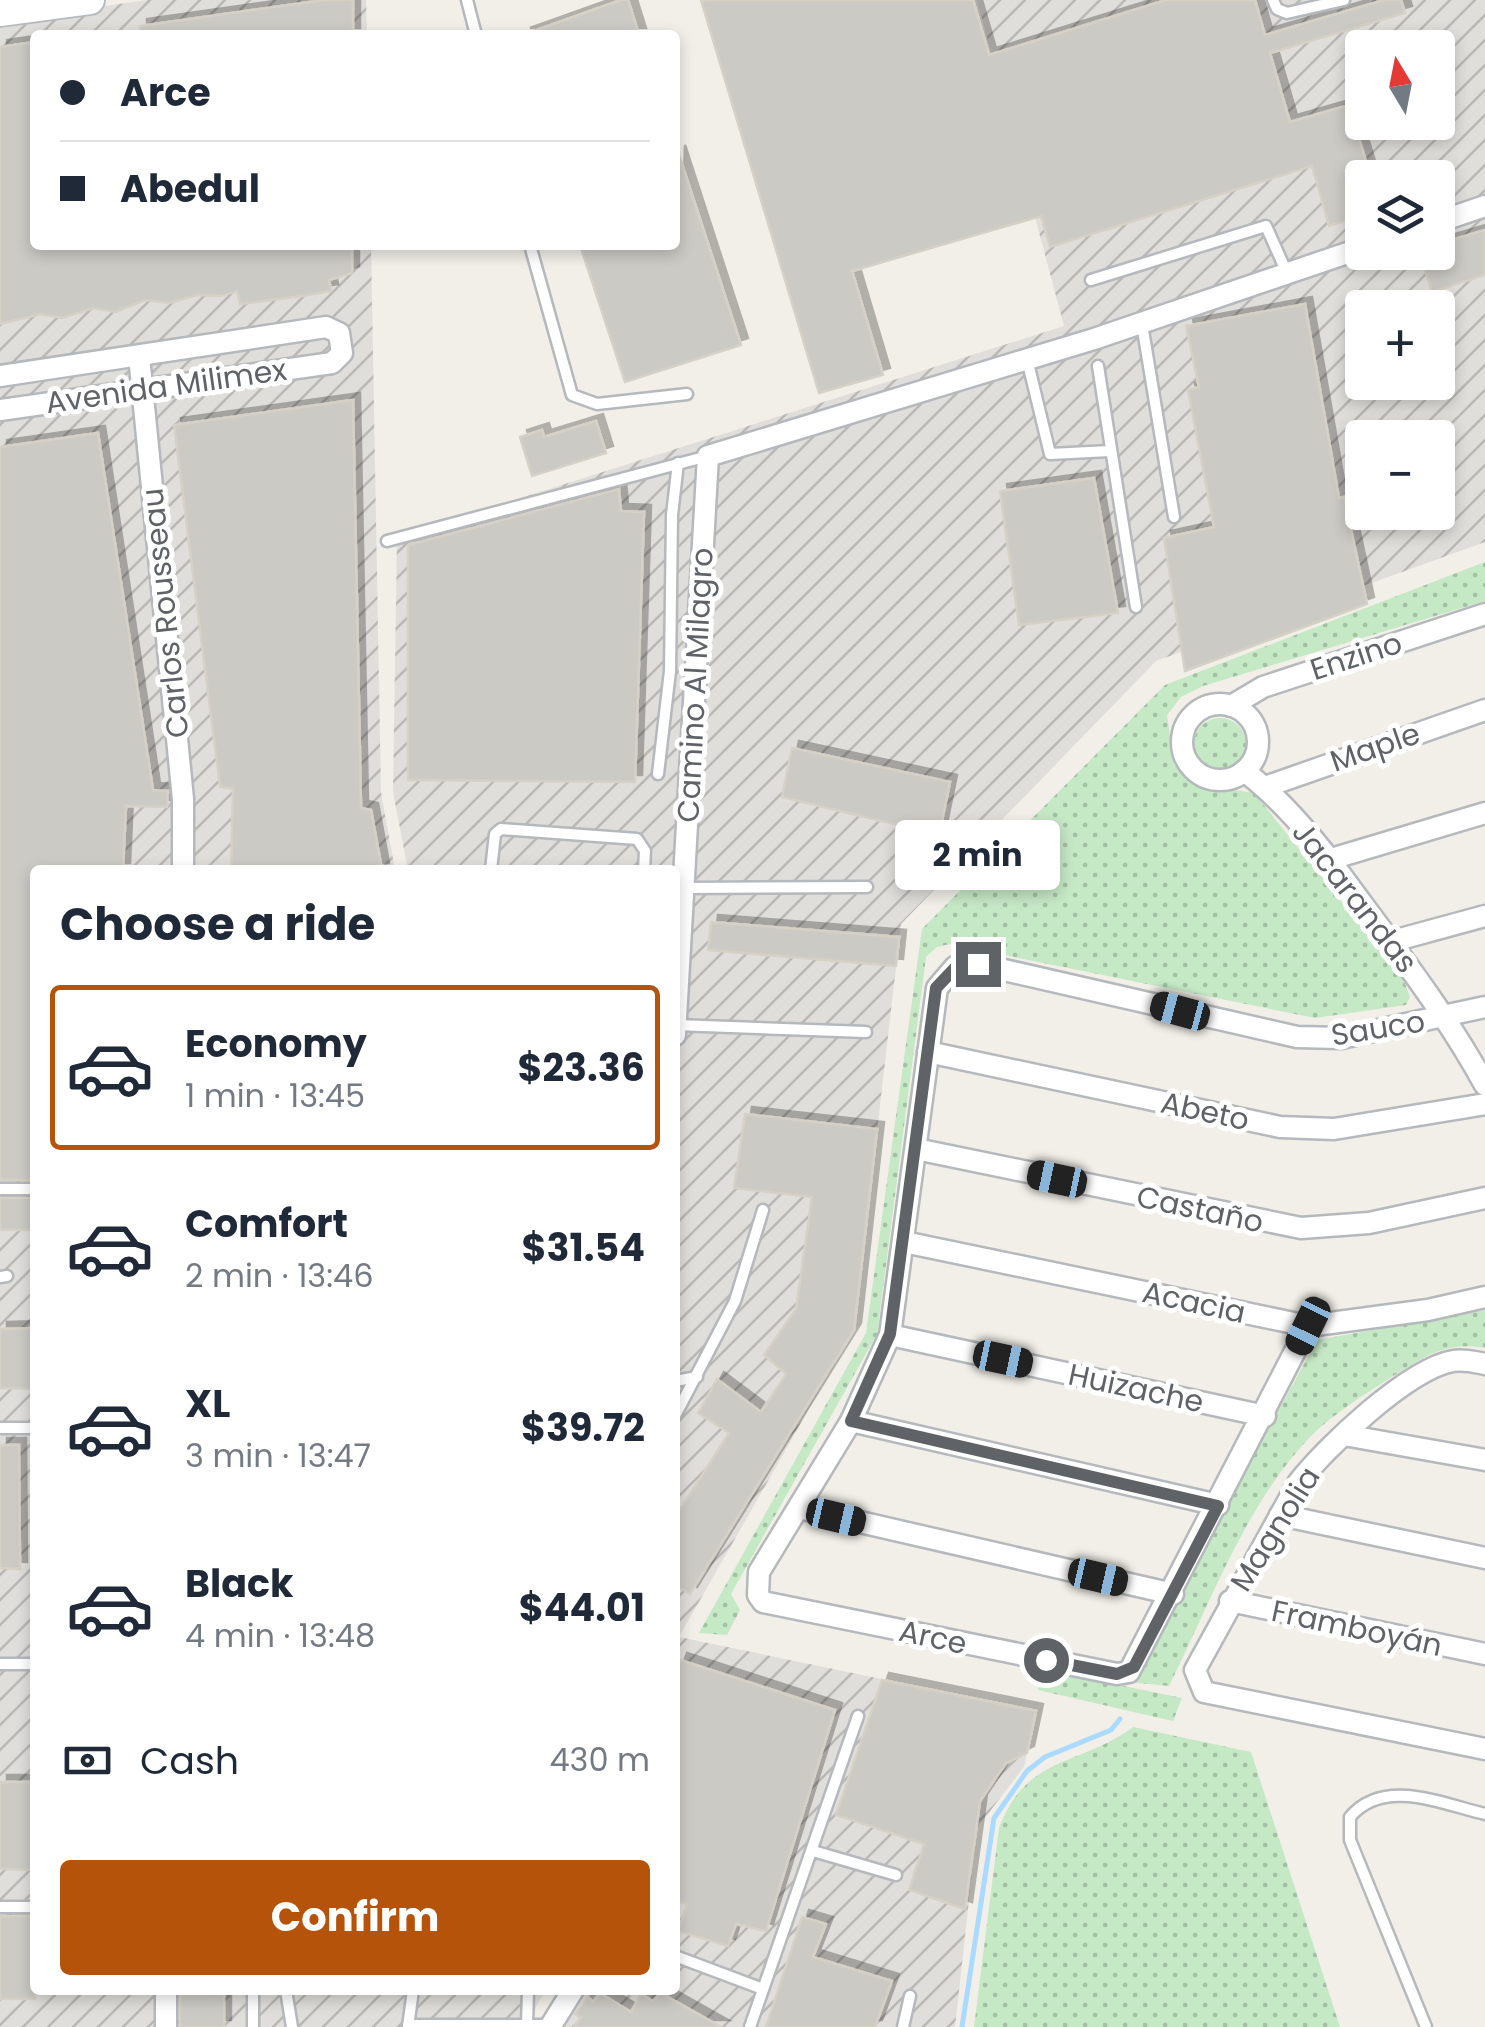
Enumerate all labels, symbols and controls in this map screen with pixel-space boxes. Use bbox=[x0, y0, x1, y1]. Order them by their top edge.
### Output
north arrow bbox=[1345, 30, 1455, 140]
map controls bbox=[1345, 30, 1455, 530]
text: Arce bbox=[120, 66, 211, 119]
button: layers bbox=[1345, 160, 1455, 270]
text: Abedul bbox=[120, 162, 260, 215]
button: + bbox=[1345, 290, 1455, 400]
street label: Avenida Milimex bbox=[43, 348, 289, 424]
button: − bbox=[1345, 420, 1455, 530]
street label: Carlos Rousseau bbox=[131, 486, 199, 740]
street label: Camino Al Milagro bbox=[666, 546, 724, 824]
street label: Enzino bbox=[1305, 621, 1407, 691]
street label: Maple bbox=[1324, 712, 1426, 782]
street label: Jacarandas bbox=[1282, 812, 1428, 982]
callout: 2 min bbox=[896, 819, 1060, 889]
text: 2 min bbox=[933, 832, 1022, 877]
text: Choose a ride bbox=[60, 893, 375, 956]
route end bbox=[956, 942, 1001, 987]
car bbox=[1147, 989, 1213, 1033]
street label: Sauco bbox=[1328, 999, 1428, 1057]
text: Economy bbox=[185, 1017, 367, 1070]
icon: car bbox=[65, 1023, 155, 1113]
text: $23.36 bbox=[517, 1041, 645, 1094]
text: 1 min · 13:45 bbox=[185, 1073, 365, 1118]
street label: Abeto bbox=[1157, 1081, 1253, 1141]
car bbox=[1025, 1158, 1089, 1200]
street label: Castaño bbox=[1133, 1175, 1267, 1243]
text: Comfort bbox=[185, 1197, 348, 1250]
icon: car bbox=[65, 1203, 155, 1293]
text: $31.54 bbox=[522, 1221, 645, 1274]
text: 2 min · 13:46 bbox=[185, 1253, 373, 1298]
street label: Acacia bbox=[1138, 1270, 1250, 1334]
car bbox=[1281, 1292, 1335, 1360]
car bbox=[971, 1338, 1035, 1380]
street label: Huizache bbox=[1064, 1353, 1208, 1423]
text: XL bbox=[185, 1377, 230, 1430]
icon: car bbox=[65, 1383, 155, 1473]
text: $39.72 bbox=[521, 1401, 645, 1454]
text: 3 min · 13:47 bbox=[185, 1433, 371, 1478]
street label: Magnolia bbox=[1220, 1458, 1330, 1600]
car bbox=[803, 1496, 869, 1538]
car bbox=[1065, 1556, 1131, 1598]
text: Black bbox=[185, 1557, 294, 1610]
icon: car bbox=[65, 1563, 155, 1653]
text: $44.01 bbox=[519, 1581, 645, 1634]
street label: Framboyán bbox=[1268, 1589, 1446, 1667]
street label: Arce bbox=[895, 1609, 971, 1665]
text: 4 min · 13:48 bbox=[185, 1613, 375, 1658]
route start bbox=[1024, 1638, 1069, 1683]
icon: cash bbox=[60, 1733, 115, 1788]
text: Cash bbox=[140, 1734, 239, 1787]
text: 430 m bbox=[549, 1737, 650, 1782]
button: Confirm bbox=[60, 1860, 650, 1975]

